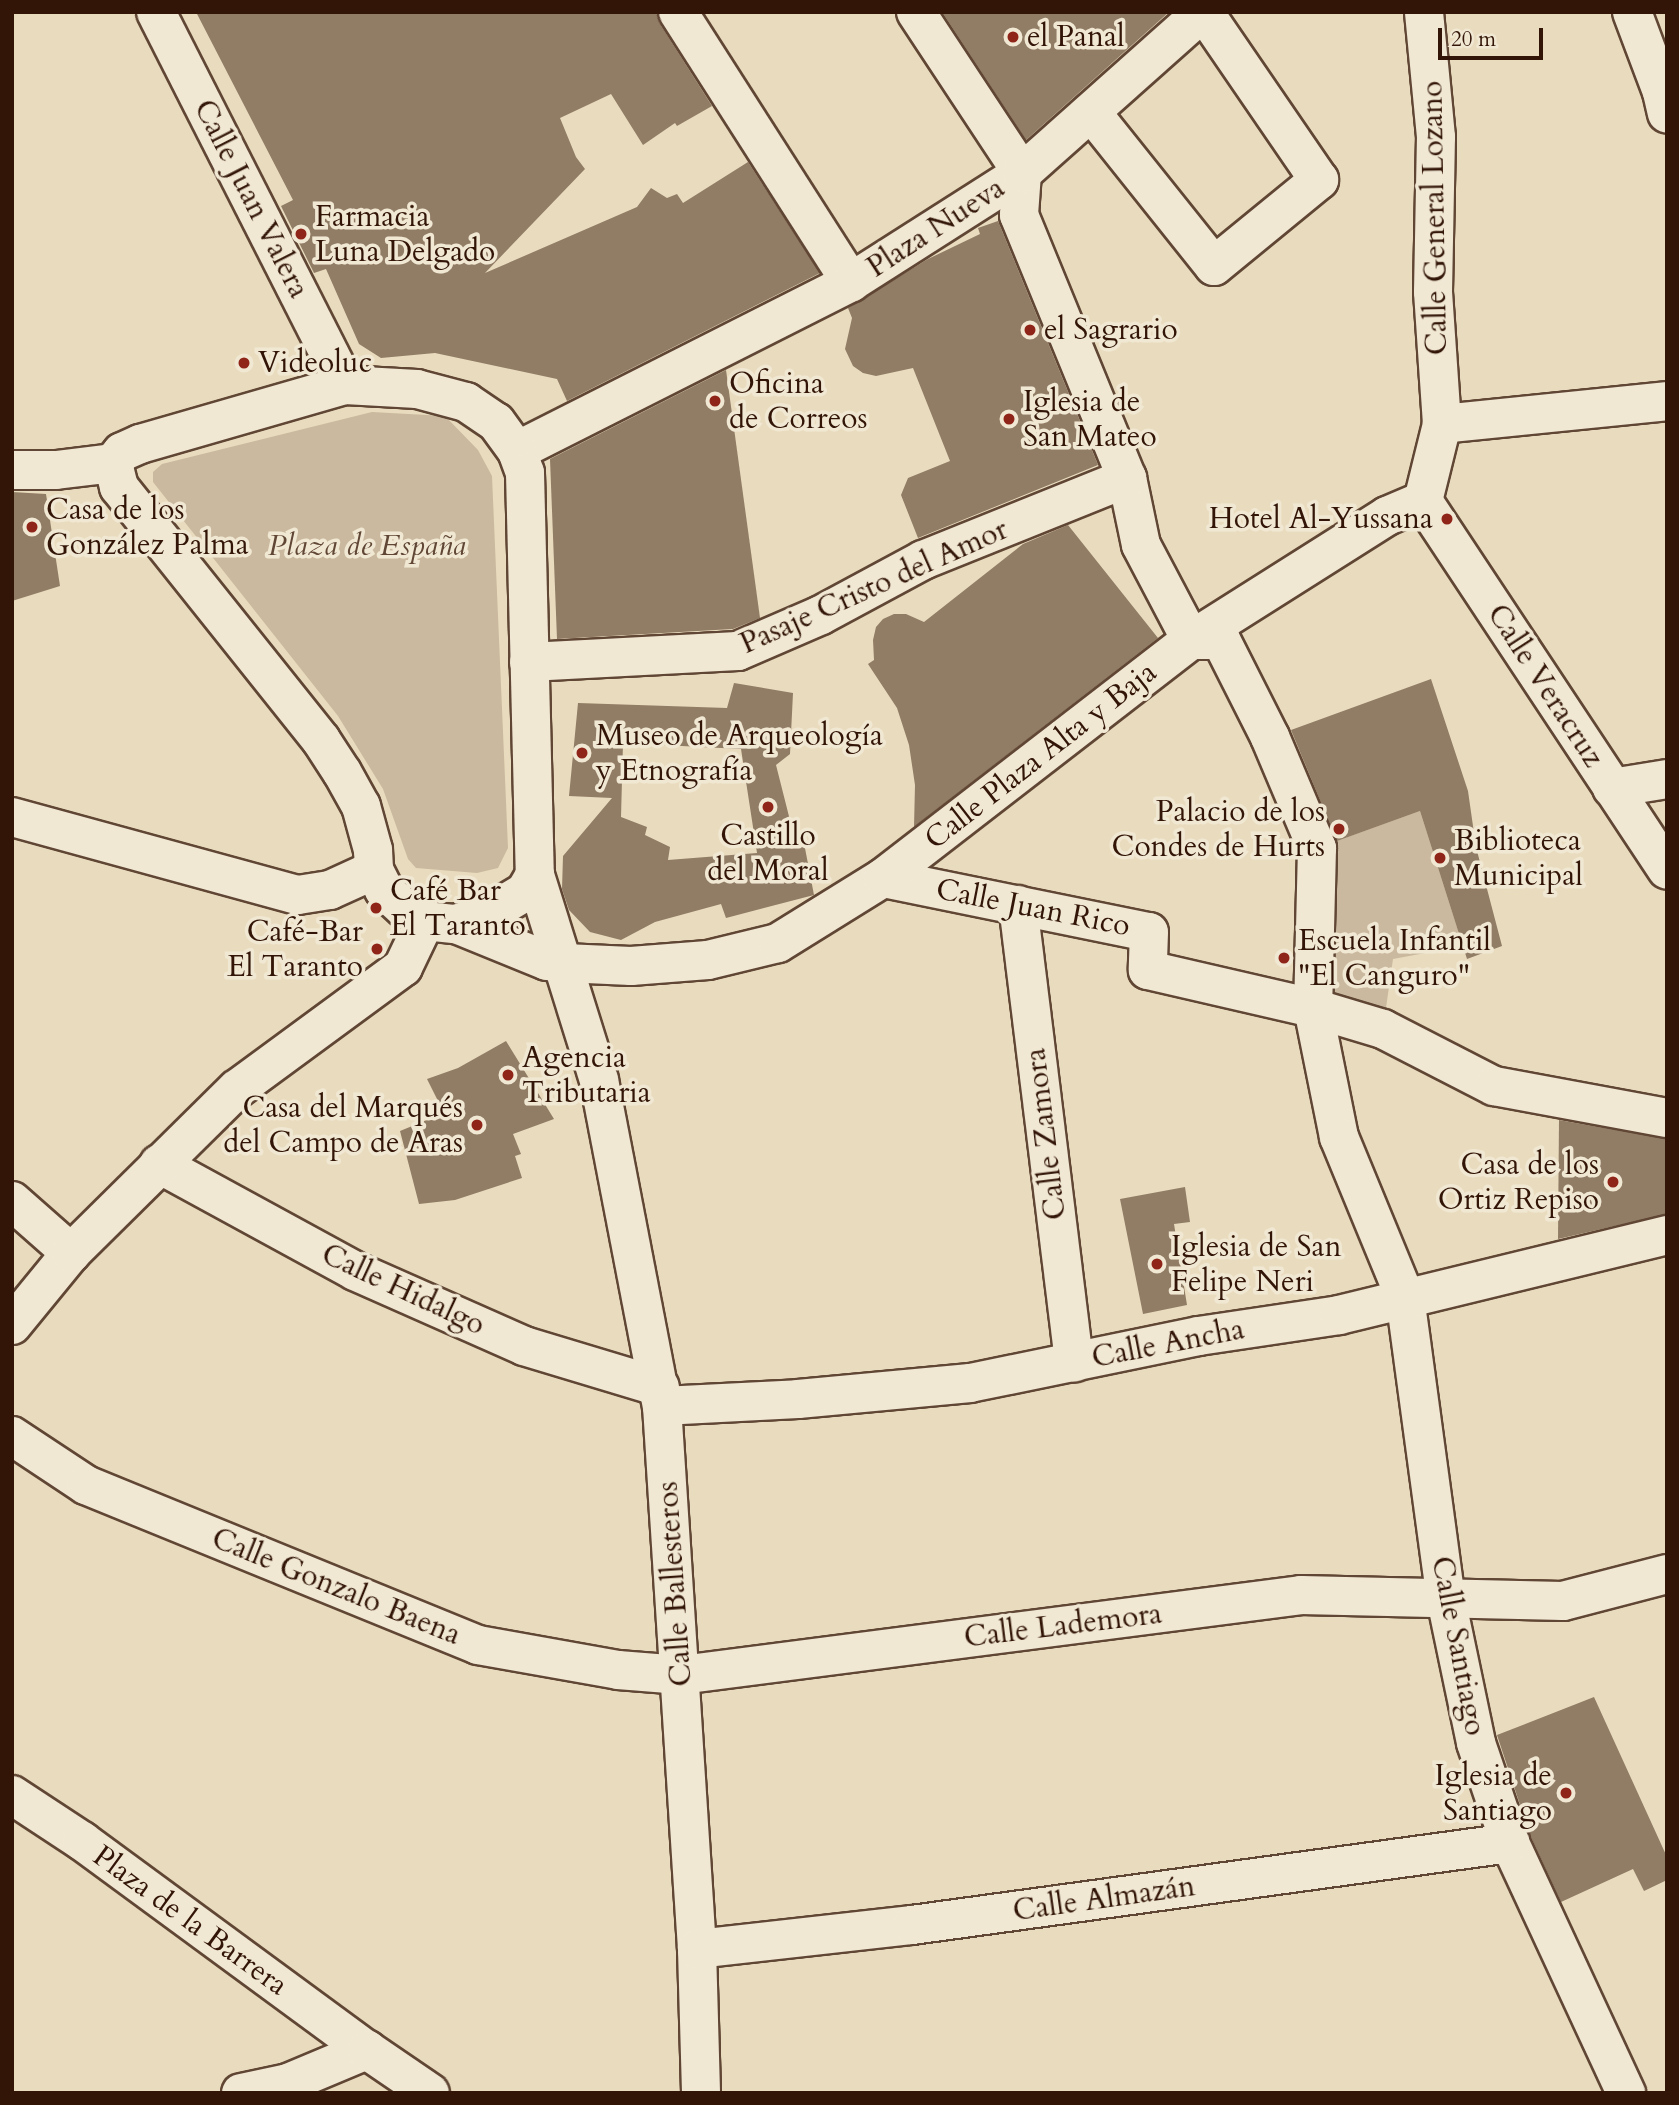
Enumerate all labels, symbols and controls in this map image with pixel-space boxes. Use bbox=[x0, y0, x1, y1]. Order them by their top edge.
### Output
scale bar bbox=[1441, 14, 1546, 58]
place label: el Panal bbox=[1027, 19, 1125, 55]
text: 20 m bbox=[1451, 25, 1496, 54]
marker: el Panal bbox=[1005, 29, 1021, 45]
street label: Calle General Lozano bbox=[1415, 80, 1455, 356]
street label: Calle Juan Valera bbox=[186, 94, 316, 304]
street label: Plaza Nueva bbox=[861, 170, 1011, 286]
place label: Farmacia Luna Delgado bbox=[315, 199, 495, 270]
marker: Farmacia Luna Delgado bbox=[293, 226, 309, 242]
place label: el Sagrario bbox=[1044, 312, 1178, 348]
marker: el Sagrario bbox=[1022, 322, 1038, 338]
place label: Videoluc bbox=[258, 345, 372, 381]
marker: Videoluc bbox=[236, 355, 252, 371]
place label: Oficina de Correos bbox=[729, 366, 868, 436]
place label: Iglesia de San Mateo bbox=[1023, 384, 1157, 454]
marker: Oficina de Correos bbox=[707, 393, 723, 409]
marker: Iglesia de San Mateo bbox=[1001, 411, 1017, 427]
place label: Casa de los González Palma bbox=[46, 492, 249, 562]
place label: Hotel Al-Yussana bbox=[1209, 501, 1433, 537]
marker: Hotel Al-Yussana bbox=[1439, 511, 1455, 527]
street label: Pasaje Cristo del Amor bbox=[735, 512, 1013, 662]
marker: Casa de los González Palma bbox=[24, 519, 40, 535]
park label: Plaza de España bbox=[268, 528, 466, 564]
street label: Calle Veracruz bbox=[1479, 598, 1611, 774]
street label: Calle Plaza Alta y Baja bbox=[918, 654, 1164, 858]
place label: Museo de Arqueología y Etnografía bbox=[596, 718, 883, 788]
marker: Museo de Arqueología y Etnografía bbox=[574, 745, 590, 761]
place label: Palacio de los Condes de Hurts bbox=[1111, 794, 1325, 864]
marker: Castillo del Moral bbox=[760, 799, 776, 815]
place label: Castillo del Moral bbox=[707, 818, 829, 888]
marker: Palacio de los Condes de Hurts bbox=[1331, 821, 1347, 837]
place label: Biblioteca Municipal bbox=[1454, 823, 1583, 894]
marker: Biblioteca Municipal bbox=[1432, 850, 1448, 866]
street label: Calle Juan Rico bbox=[933, 872, 1133, 944]
place label: Café Bar El Taranto bbox=[390, 873, 526, 944]
marker: Café Bar El Taranto bbox=[368, 900, 384, 916]
place label: Café-Bar El Taranto bbox=[227, 914, 363, 984]
place label: Escuela Infantil "El Canguro" bbox=[1298, 923, 1491, 993]
marker: Café-Bar El Taranto bbox=[369, 941, 385, 957]
marker: Escuela Infantil "El Canguro" bbox=[1276, 950, 1292, 966]
place label: Agencia Tributaria bbox=[522, 1040, 651, 1110]
street label: Calle Zamora bbox=[1018, 1046, 1074, 1222]
marker: Agencia Tributaria bbox=[500, 1067, 516, 1083]
place label: Casa del Marqués del Campo de Aras bbox=[223, 1090, 463, 1160]
marker: Casa del Marqués del Campo de Aras bbox=[469, 1117, 485, 1133]
place label: Casa de los Ortiz Repiso bbox=[1438, 1147, 1599, 1218]
marker: Casa de los Ortiz Repiso bbox=[1605, 1174, 1621, 1190]
place label: Iglesia de San Felipe Neri bbox=[1171, 1229, 1341, 1300]
street label: Calle Hidalgo bbox=[316, 1237, 490, 1343]
marker: Iglesia de San Felipe Neri bbox=[1149, 1256, 1165, 1272]
street label: Calle Ancha bbox=[1089, 1312, 1247, 1376]
street label: Calle Ballesteros bbox=[650, 1480, 700, 1688]
street label: Calle Gonzalo Baena bbox=[206, 1521, 466, 1653]
street label: Calle Santiago bbox=[1423, 1553, 1493, 1739]
street label: Calle Lademora bbox=[962, 1596, 1164, 1656]
place label: Iglesia de Santiago bbox=[1435, 1758, 1552, 1828]
marker: Iglesia de Santiago bbox=[1558, 1785, 1574, 1801]
street label: Plaza de la Barrera bbox=[86, 1838, 294, 2004]
street label: Calle Almazán bbox=[1011, 1868, 1197, 1930]

